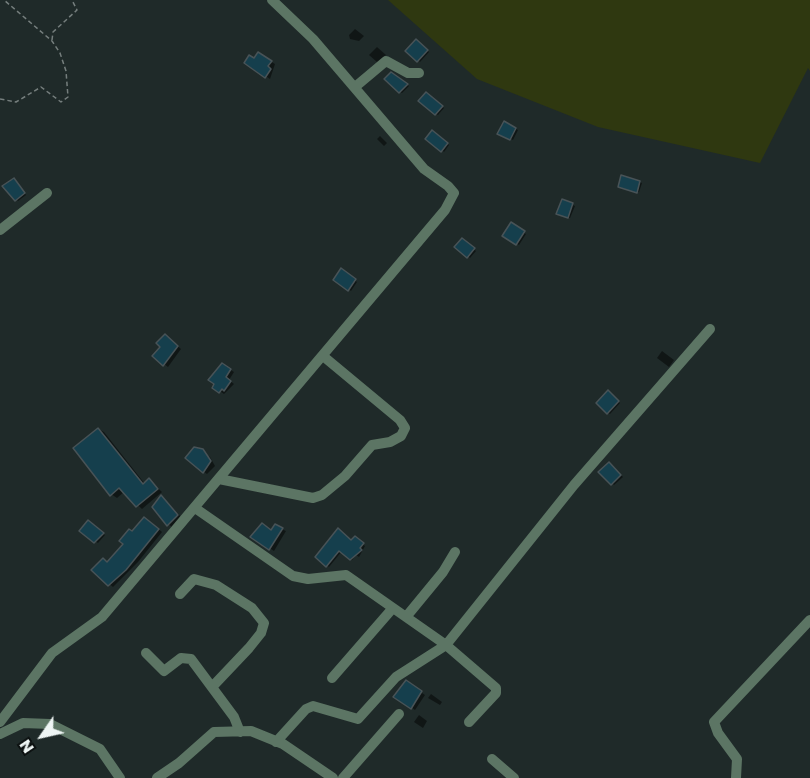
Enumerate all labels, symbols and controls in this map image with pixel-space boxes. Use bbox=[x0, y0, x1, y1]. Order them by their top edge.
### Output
north arrow bbox=[12, 706, 72, 766]
text: N bbox=[14, 735, 40, 758]

